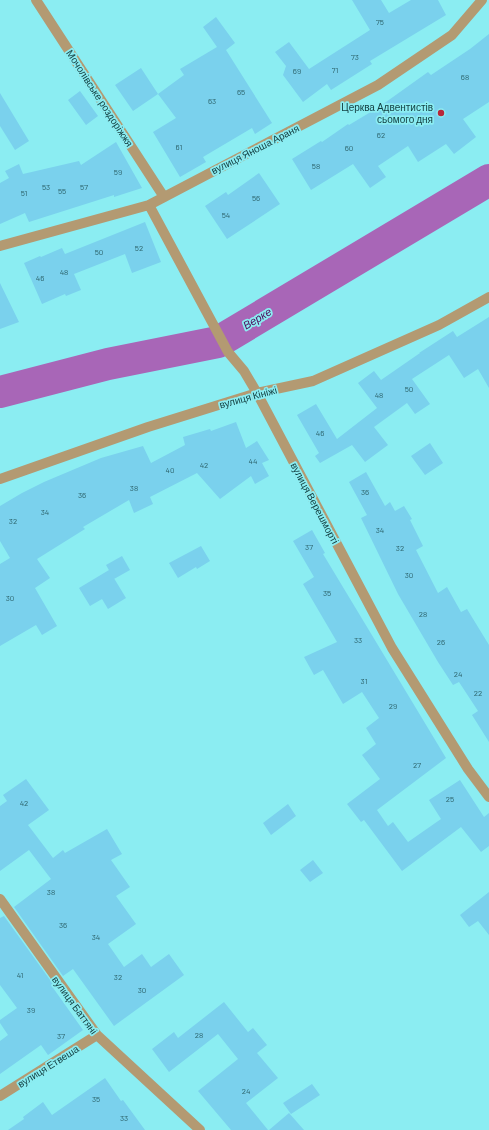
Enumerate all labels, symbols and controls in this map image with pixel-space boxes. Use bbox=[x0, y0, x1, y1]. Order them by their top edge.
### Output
house number: 75 bbox=[376, 17, 384, 27]
street label: Мочолівське роздоріжжя bbox=[64, 47, 136, 149]
house number: 73 bbox=[351, 52, 359, 62]
house number: 71 bbox=[332, 65, 339, 75]
house number: 69 bbox=[293, 66, 301, 76]
house number: 68 bbox=[461, 72, 469, 82]
house number: 65 bbox=[237, 87, 245, 97]
house number: 63 bbox=[208, 96, 216, 106]
place label: Церква Адвентистів сьомого дня bbox=[341, 101, 433, 125]
marker: Церква Адвентистів сьомого дня bbox=[436, 108, 446, 118]
street label: вулиця Яноша Араня bbox=[209, 122, 301, 176]
house number: 62 bbox=[377, 130, 385, 140]
house number: 61 bbox=[176, 142, 183, 152]
house number: 60 bbox=[345, 143, 353, 153]
house number: 58 bbox=[312, 161, 320, 171]
house number: 59 bbox=[114, 167, 122, 177]
house number: 53 bbox=[42, 182, 50, 192]
house number: 57 bbox=[80, 182, 88, 192]
house number: 55 bbox=[58, 186, 66, 196]
house number: 51 bbox=[21, 188, 28, 198]
house number: 56 bbox=[252, 193, 260, 203]
house number: 54 bbox=[222, 210, 230, 220]
house number: 52 bbox=[135, 243, 143, 253]
house number: 50 bbox=[95, 247, 103, 257]
house number: 48 bbox=[60, 267, 68, 277]
house number: 46 bbox=[36, 273, 44, 283]
water label: Верке bbox=[240, 304, 274, 332]
street label: вулиця Кініжі bbox=[218, 384, 278, 410]
house number: 50 bbox=[405, 384, 413, 394]
house number: 48 bbox=[375, 390, 383, 400]
house number: 46 bbox=[316, 428, 324, 438]
house number: 44 bbox=[249, 456, 257, 466]
house number: 42 bbox=[200, 460, 208, 470]
street label: вулиця Верешморті bbox=[288, 460, 342, 546]
house number: 40 bbox=[166, 465, 174, 475]
house number: 38 bbox=[130, 483, 138, 493]
house number: 36 bbox=[361, 487, 369, 497]
house number: 36 bbox=[78, 490, 86, 500]
house number: 34 bbox=[41, 507, 49, 517]
house number: 32 bbox=[9, 516, 17, 526]
house number: 34 bbox=[376, 525, 384, 535]
house number: 37 bbox=[305, 542, 313, 552]
house number: 32 bbox=[396, 543, 404, 553]
house number: 30 bbox=[405, 570, 413, 580]
house number: 35 bbox=[323, 588, 331, 598]
house number: 30 bbox=[6, 593, 14, 603]
house number: 28 bbox=[419, 609, 427, 619]
house number: 33 bbox=[354, 635, 362, 645]
house number: 26 bbox=[437, 637, 445, 647]
house number: 24 bbox=[454, 669, 462, 679]
house number: 31 bbox=[361, 676, 368, 686]
house number: 22 bbox=[474, 688, 482, 698]
house number: 29 bbox=[389, 701, 397, 711]
house number: 27 bbox=[413, 760, 421, 770]
house number: 25 bbox=[446, 794, 454, 804]
house number: 42 bbox=[20, 798, 28, 808]
house number: 38 bbox=[47, 887, 55, 897]
house number: 36 bbox=[59, 920, 67, 930]
house number: 34 bbox=[92, 932, 100, 942]
house number: 41 bbox=[17, 970, 23, 980]
house number: 32 bbox=[114, 972, 122, 982]
street label: вулиця Баттяні bbox=[50, 974, 100, 1036]
house number: 30 bbox=[138, 985, 146, 995]
house number: 39 bbox=[27, 1005, 35, 1015]
house number: 28 bbox=[195, 1030, 203, 1040]
house number: 37 bbox=[57, 1031, 65, 1041]
street label: вулиця Етвеша bbox=[15, 1042, 81, 1090]
house number: 24 bbox=[242, 1086, 250, 1096]
house number: 35 bbox=[92, 1094, 100, 1104]
house number: 33 bbox=[120, 1113, 128, 1123]

